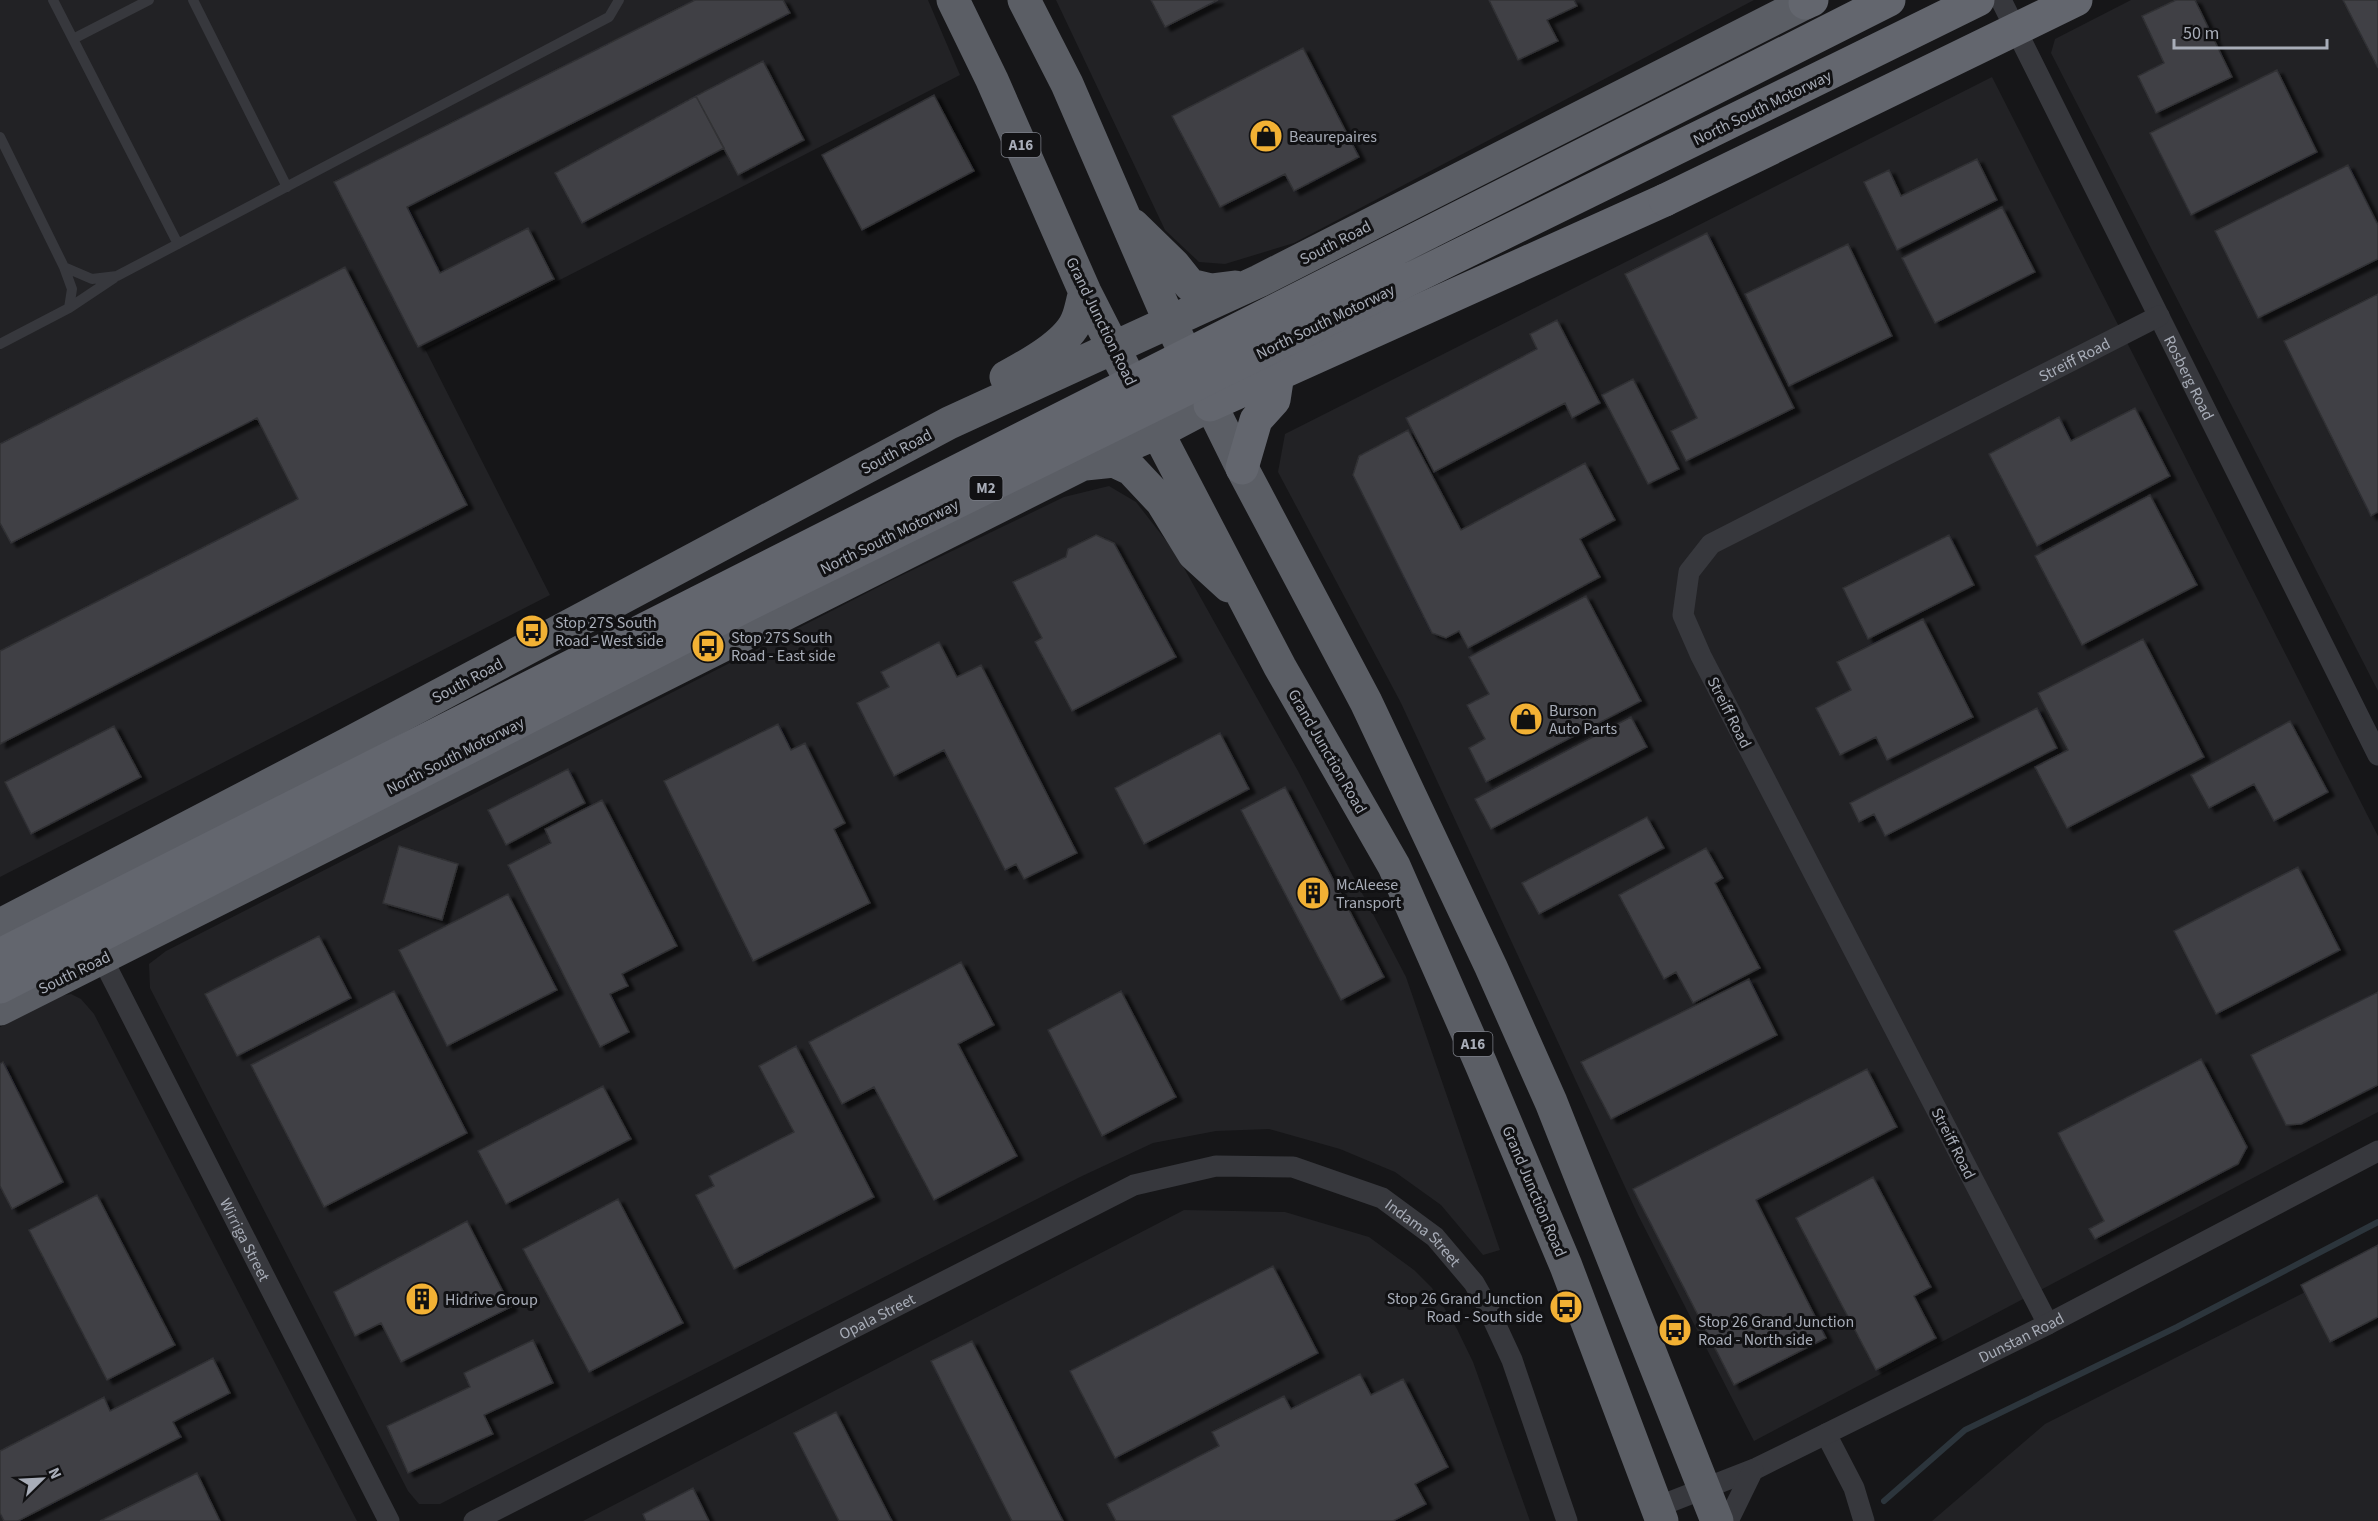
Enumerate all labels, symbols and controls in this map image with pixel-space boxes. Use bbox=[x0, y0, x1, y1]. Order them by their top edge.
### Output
scale bar bbox=[2174, 12, 2327, 50]
text: 50 m bbox=[2183, 21, 2219, 46]
street label: North South Motorway bbox=[1689, 65, 1836, 151]
shop icon: Beaurepaires bbox=[1248, 118, 1284, 154]
place label: Beaurepaires bbox=[1289, 126, 1377, 148]
road number: A16 bbox=[1002, 133, 1040, 157]
street label: South Road bbox=[1296, 215, 1375, 270]
street label: Grand Junction Road bbox=[1060, 253, 1142, 389]
street label: North South Motorway bbox=[1252, 279, 1399, 365]
street label: Rosberg Road bbox=[2158, 332, 2219, 424]
street label: Streiff Road bbox=[2035, 333, 2114, 388]
street label: South Road bbox=[857, 424, 936, 480]
road number: M2 bbox=[970, 476, 1002, 500]
street label: North South Motorway bbox=[816, 494, 963, 580]
place label: Stop 27S South Road - West side bbox=[555, 612, 664, 652]
bus stop icon: Stop 27S South Road - West side bbox=[514, 613, 550, 649]
place label: Stop 27S South Road - East side bbox=[731, 627, 836, 667]
bus stop icon: Stop 27S South Road - East side bbox=[690, 628, 726, 664]
street label: South Road bbox=[428, 653, 507, 709]
street label: Streiff Road bbox=[1702, 673, 1757, 752]
street label: Grand Junction Road bbox=[1282, 685, 1372, 818]
place label: Burson Auto Parts bbox=[1549, 700, 1618, 740]
shop icon: Burson Auto Parts bbox=[1508, 701, 1544, 737]
street label: North South Motorway bbox=[383, 711, 529, 800]
place label: McAleese Transport bbox=[1336, 874, 1402, 914]
building icon: McAleese Transport bbox=[1295, 875, 1331, 911]
street label: South Road bbox=[35, 946, 114, 1000]
road number: A16 bbox=[1454, 1032, 1492, 1056]
street label: Streiff Road bbox=[1926, 1104, 1981, 1183]
street label: Grand Junction Road bbox=[1497, 1122, 1572, 1260]
street label: Indama Street bbox=[1380, 1194, 1466, 1272]
street label: Wirriga Street bbox=[214, 1195, 275, 1286]
building icon: Hidrive Group bbox=[404, 1281, 440, 1317]
street label: Opala Street bbox=[835, 1288, 920, 1345]
place label: Stop 26 Grand Junction Road - South side bbox=[1387, 1288, 1543, 1328]
place label: Hidrive Group bbox=[445, 1289, 538, 1311]
bus stop icon: Stop 26 Grand Junction Road - South side bbox=[1548, 1289, 1584, 1325]
street label: Dunstan Road bbox=[1975, 1307, 2068, 1369]
place label: Stop 26 Grand Junction Road - North side bbox=[1698, 1311, 1854, 1351]
bus stop icon: Stop 26 Grand Junction Road - North side bbox=[1657, 1312, 1693, 1348]
north arrow bbox=[12, 1449, 72, 1509]
text: N bbox=[43, 1464, 67, 1483]

